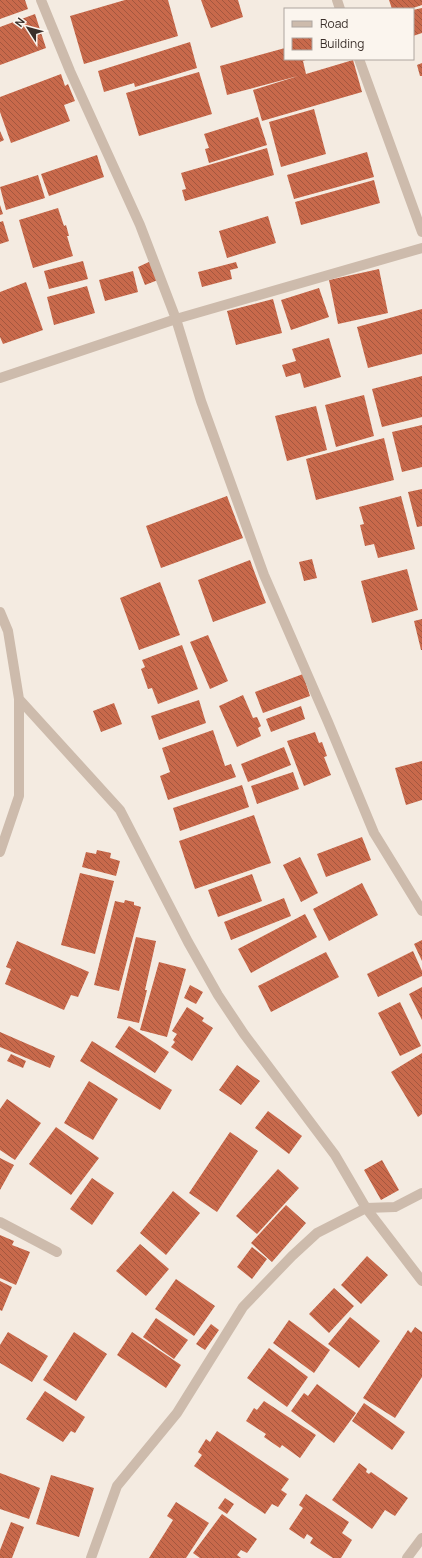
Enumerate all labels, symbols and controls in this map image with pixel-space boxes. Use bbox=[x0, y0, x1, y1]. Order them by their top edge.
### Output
north arrow bbox=[8, 8, 48, 48]
legend bbox=[284, 8, 414, 60]
text: N bbox=[11, 14, 28, 29]
text: Road bbox=[320, 15, 348, 32]
text: Building bbox=[320, 35, 364, 52]

